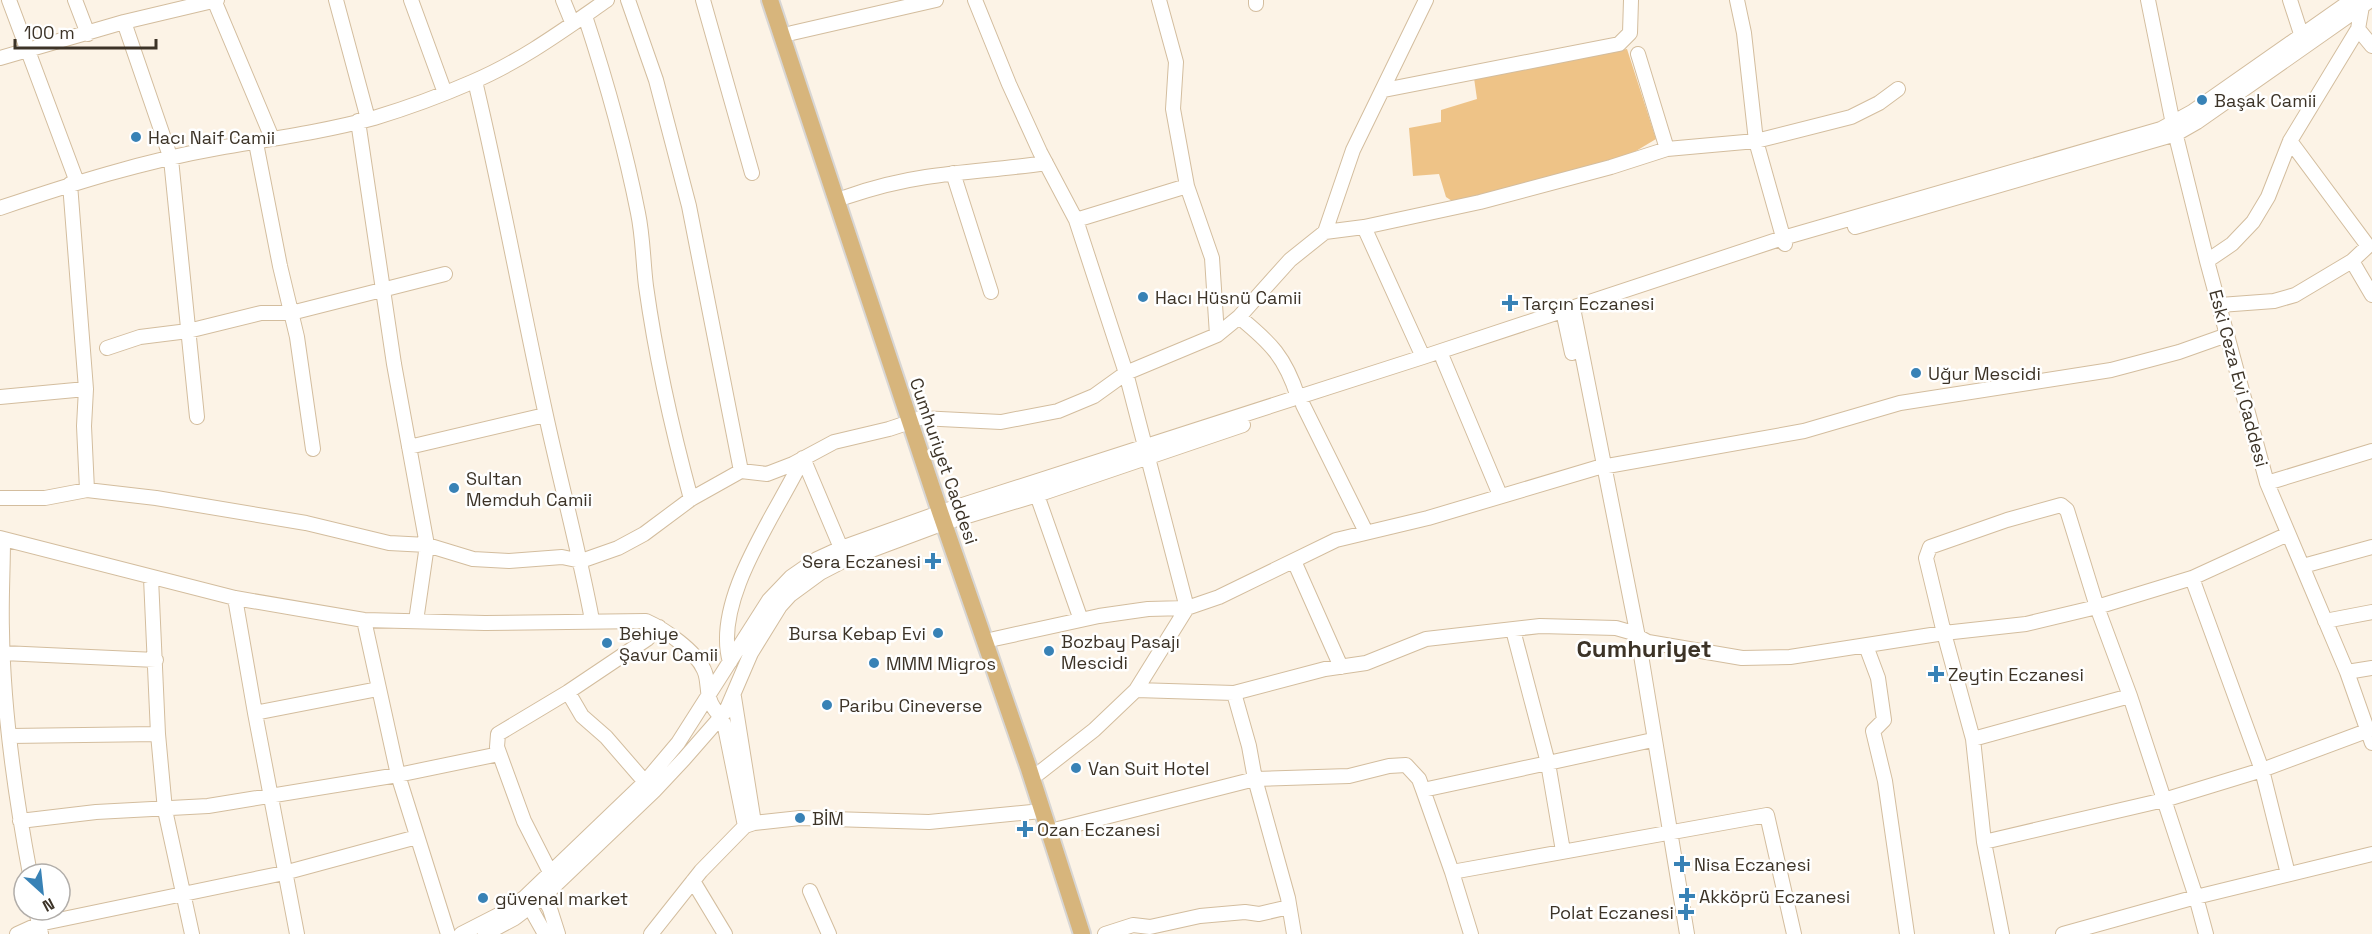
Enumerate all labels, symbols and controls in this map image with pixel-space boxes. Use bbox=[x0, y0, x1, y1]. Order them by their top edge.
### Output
scale bar bbox=[15, 12, 156, 50]
text: 100 m bbox=[24, 21, 75, 44]
place label: Başak Camii bbox=[2214, 89, 2316, 112]
marker: Başak Camii bbox=[2195, 93, 2209, 107]
place label: Hacı Naif Camii bbox=[148, 126, 275, 149]
marker: Hacı Naif Camii bbox=[129, 130, 143, 144]
place label: Hacı Hüsnü Camii bbox=[1155, 286, 1302, 309]
street label: Eski Ceza Evi Caddesi bbox=[2204, 287, 2274, 469]
marker: Hacı Hüsnü Camii bbox=[1136, 290, 1150, 304]
place label: Tarçın Eczanesi bbox=[1522, 292, 1655, 315]
marker: Tarçın Eczanesi bbox=[1503, 296, 1517, 310]
place label: Uğur Mescidi bbox=[1928, 362, 2041, 385]
marker: Uğur Mescidi bbox=[1909, 366, 1923, 380]
street label: Cumhuriyet Caddesi bbox=[905, 375, 983, 547]
place label: Sultan Memduh Camii bbox=[466, 467, 592, 511]
marker: Sultan Memduh Camii bbox=[447, 481, 461, 495]
place label: Sera Eczanesi bbox=[802, 550, 921, 573]
marker: Sera Eczanesi bbox=[926, 554, 940, 568]
place label: Behiye Şavur Camii bbox=[619, 622, 718, 666]
place label: Bursa Kebap Evi bbox=[788, 622, 926, 645]
marker: Bursa Kebap Evi bbox=[931, 626, 945, 640]
place label: Bozbay Pasajı Mescidi bbox=[1061, 630, 1180, 674]
district label: Cumhuriyet bbox=[1576, 633, 1712, 664]
marker: Behiye Şavur Camii bbox=[600, 636, 614, 650]
marker: Bozbay Pasajı Mescidi bbox=[1042, 644, 1056, 658]
place label: MMM Migros bbox=[886, 652, 996, 675]
marker: MMM Migros bbox=[867, 656, 881, 670]
place label: Zeytin Eczanesi bbox=[1948, 663, 2084, 686]
marker: Zeytin Eczanesi bbox=[1929, 667, 1943, 681]
place label: Paribu Cineverse bbox=[839, 694, 982, 717]
marker: Paribu Cineverse bbox=[820, 698, 834, 712]
place label: Van Suit Hotel bbox=[1088, 757, 1209, 780]
marker: Van Suit Hotel bbox=[1069, 761, 1083, 775]
place label: BİM bbox=[812, 807, 844, 830]
marker: BİM bbox=[793, 811, 807, 825]
place label: Ozan Eczanesi bbox=[1037, 818, 1160, 841]
marker: Ozan Eczanesi bbox=[1018, 822, 1032, 836]
place label: Nisa Eczanesi bbox=[1694, 853, 1811, 876]
marker: Nisa Eczanesi bbox=[1675, 857, 1689, 871]
north arrow bbox=[12, 862, 72, 922]
place label: Akköprü Eczanesi bbox=[1699, 885, 1850, 908]
place label: güvenal market bbox=[495, 887, 628, 910]
marker: Akköprü Eczanesi bbox=[1680, 889, 1694, 903]
marker: güvenal market bbox=[476, 891, 490, 905]
text: N bbox=[39, 893, 58, 917]
place label: Polat Eczanesi bbox=[1549, 901, 1674, 924]
marker: Polat Eczanesi bbox=[1679, 905, 1693, 919]

